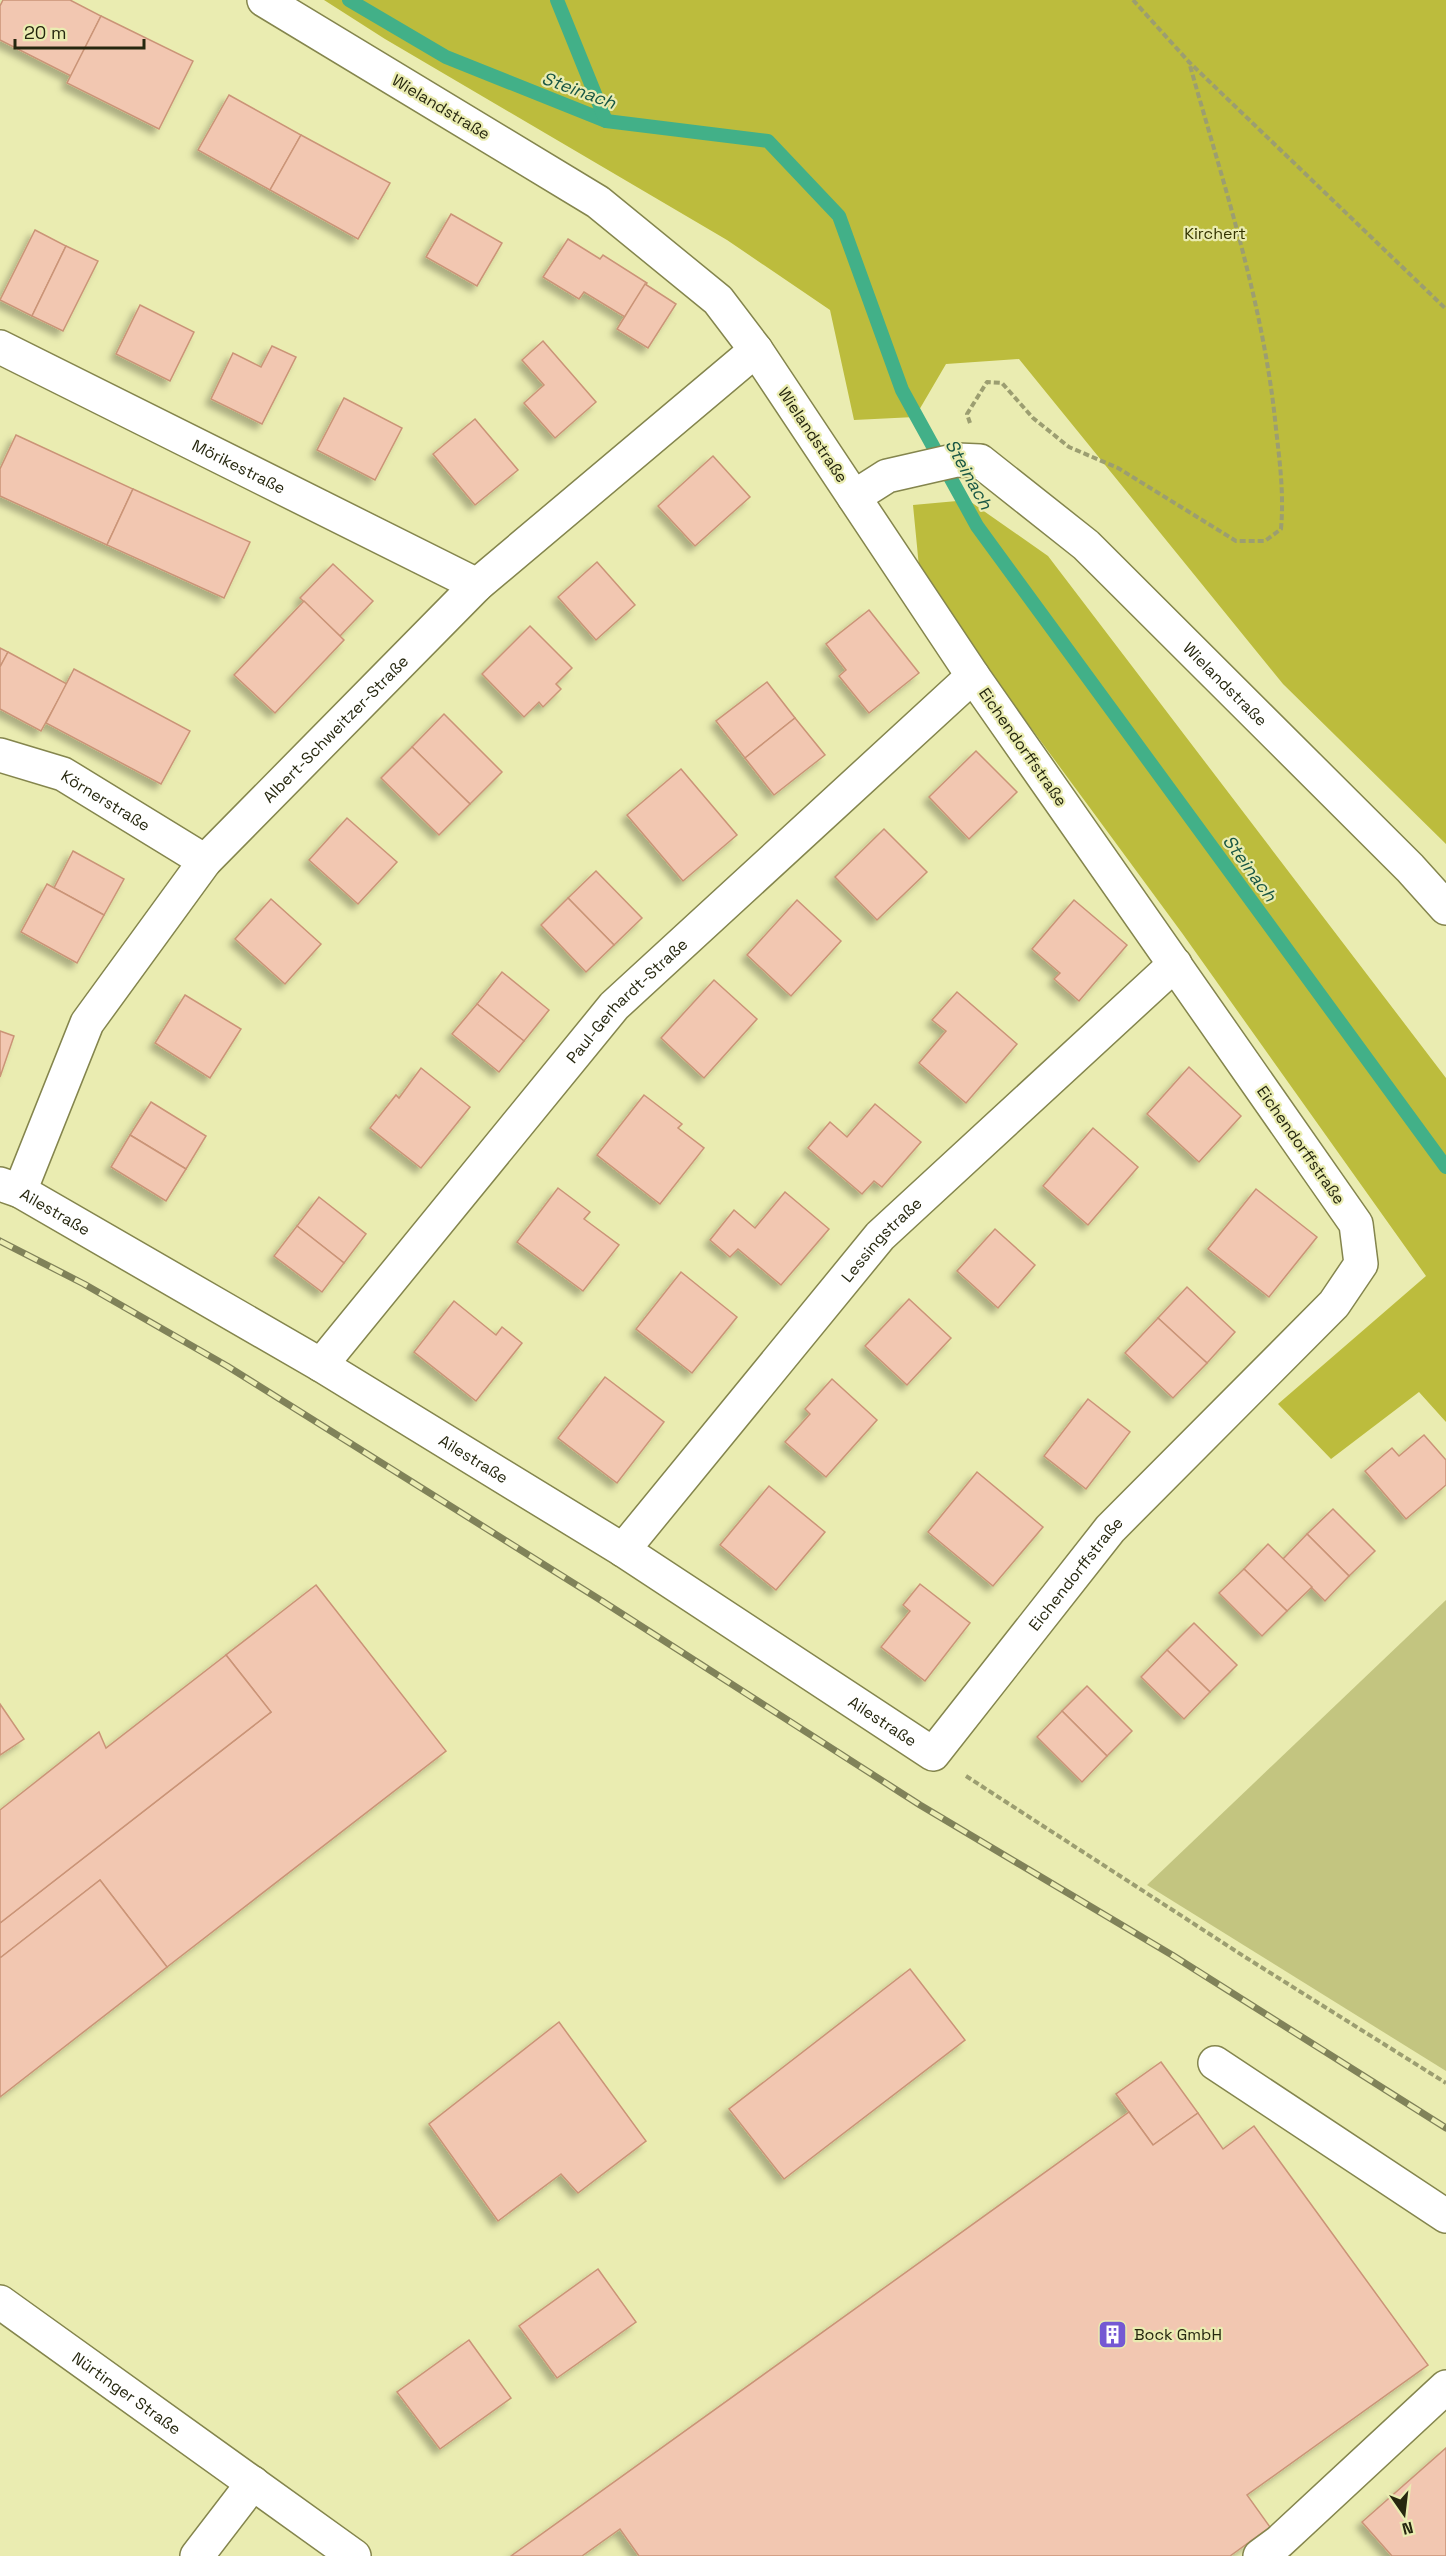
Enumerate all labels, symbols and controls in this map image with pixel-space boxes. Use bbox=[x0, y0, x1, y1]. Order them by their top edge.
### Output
scale bar bbox=[15, 12, 144, 50]
text: 20 m bbox=[24, 21, 67, 44]
water label: Steinach bbox=[539, 66, 620, 114]
street label: Wielandstraße bbox=[388, 69, 494, 145]
park label: Kirchert bbox=[1184, 223, 1246, 244]
street label: Wielandstraße bbox=[773, 383, 853, 487]
street label: Mörikestraße bbox=[189, 434, 289, 498]
water label: Steinach bbox=[940, 435, 998, 514]
street label: Wielandstraße bbox=[1179, 637, 1272, 731]
street label: Albert-Schweitzer-Straße bbox=[258, 650, 413, 807]
street label: Eichendorffstraße bbox=[974, 684, 1072, 810]
street label: Körnerstraße bbox=[57, 765, 154, 835]
water label: Steinach bbox=[1218, 830, 1282, 907]
street label: Paul-Gerhardt-Straße bbox=[561, 933, 692, 1067]
street label: Eichendorffstraße bbox=[1252, 1082, 1350, 1208]
street label: Ailestraße bbox=[17, 1183, 94, 1240]
street label: Lessingstraße bbox=[836, 1192, 926, 1286]
street label: Ailestraße bbox=[435, 1429, 512, 1488]
street label: Eichendorffstraße bbox=[1024, 1512, 1127, 1635]
street label: Ailestraße bbox=[845, 1691, 921, 1751]
building icon: Bock GmbH bbox=[1097, 2318, 1129, 2350]
place label: Bock GmbH bbox=[1134, 2324, 1222, 2345]
street label: Nürtinger Straße bbox=[68, 2347, 185, 2439]
north arrow bbox=[1374, 2484, 1434, 2544]
text: N bbox=[1400, 2517, 1415, 2540]

